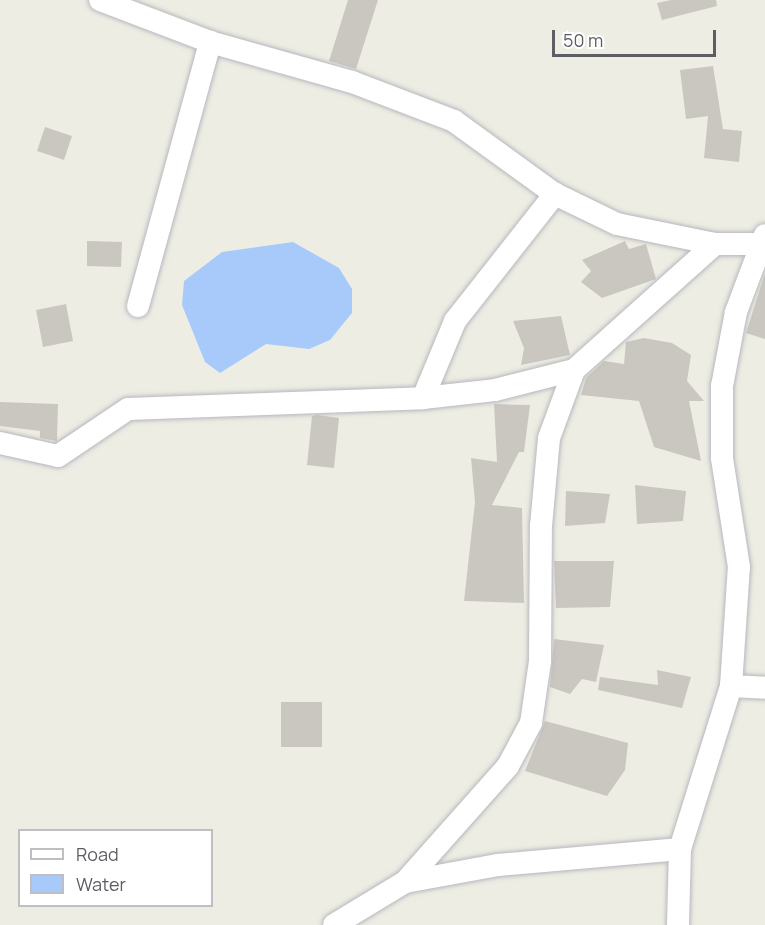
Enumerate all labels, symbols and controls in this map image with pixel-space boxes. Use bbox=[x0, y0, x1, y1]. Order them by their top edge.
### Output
scale bar bbox=[555, 18, 718, 56]
text: 50 m bbox=[563, 28, 603, 52]
legend bbox=[18, 829, 213, 907]
text: Road bbox=[76, 842, 119, 866]
text: Water bbox=[76, 872, 126, 896]

